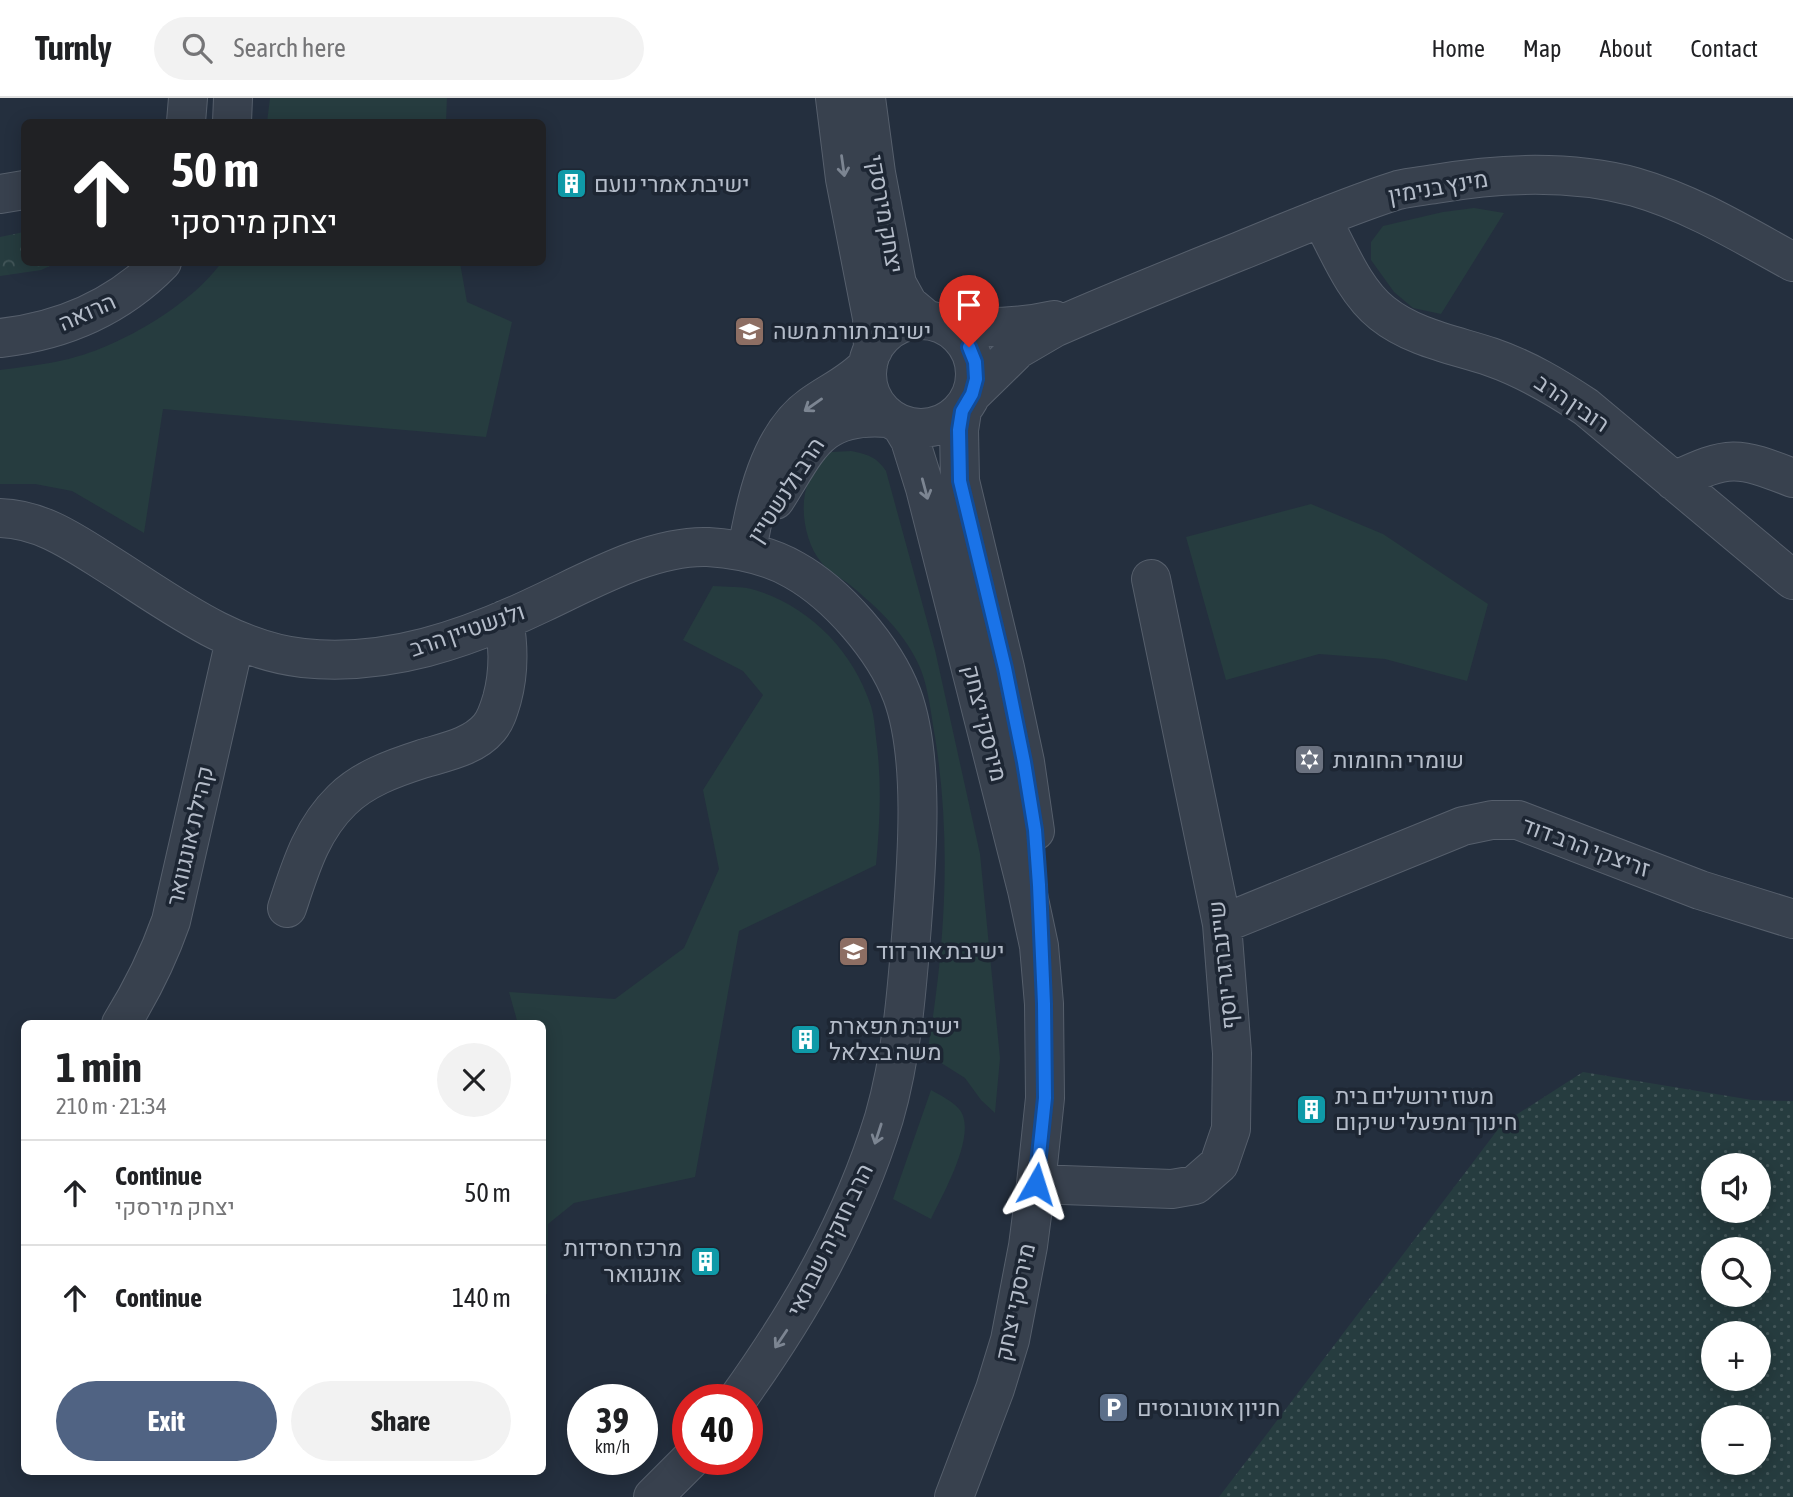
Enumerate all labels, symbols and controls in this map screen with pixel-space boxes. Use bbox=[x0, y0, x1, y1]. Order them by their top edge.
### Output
search box bbox=[154, 17, 644, 80]
text: Turnly bbox=[35, 29, 112, 67]
icon: search bbox=[178, 29, 216, 67]
text: Search here bbox=[234, 33, 346, 63]
text: Home bbox=[1431, 35, 1485, 62]
text: Map bbox=[1523, 35, 1561, 62]
text: About bbox=[1599, 35, 1652, 62]
text: Contact bbox=[1690, 35, 1758, 62]
text: 50 m bbox=[171, 141, 259, 197]
icon: ahead bbox=[56, 147, 147, 238]
street label: יצחק מירסקי bbox=[862, 153, 908, 275]
one-way arrow bbox=[837, 154, 850, 177]
street label: מינץ בנימין bbox=[1386, 165, 1490, 209]
building icon: ישיבת אמרי נועם bbox=[554, 167, 588, 201]
place label: ישיבת אמרי נועם bbox=[594, 171, 750, 197]
text: יצחק מירסקי bbox=[171, 203, 337, 240]
pin bbox=[939, 275, 999, 347]
icon: arrive bbox=[950, 286, 988, 324]
street label: הרואה bbox=[54, 288, 120, 336]
school or university icon: ישיבת תורת משה bbox=[733, 314, 767, 348]
place label: ישיבת תורת משה bbox=[773, 318, 931, 344]
street label: רובין הרב bbox=[1530, 369, 1614, 437]
one-way arrow bbox=[804, 398, 823, 412]
street label: הרב ולנשטיין bbox=[742, 433, 830, 547]
one-way arrow bbox=[919, 477, 932, 499]
street label: ולנשטיין הרב bbox=[406, 598, 528, 662]
street label: מירסקי יצחק bbox=[958, 662, 1012, 784]
synagogue icon: שומרי החומות bbox=[1293, 743, 1327, 777]
place label: שומרי החומות bbox=[1333, 747, 1464, 773]
street label: קהילת אונגוואר bbox=[161, 764, 219, 908]
street label: זריצקי הרב דוד bbox=[1519, 812, 1653, 882]
street label: שיינברגר יוסף bbox=[1203, 899, 1243, 1031]
school or university icon: ישיבת אור דוד bbox=[836, 934, 870, 968]
place label: ישיבת אור דוד bbox=[876, 938, 1005, 964]
place label: ישיבת תפארת משה בצלאל bbox=[829, 1013, 960, 1065]
building icon: ישיבת תפארת משה בצלאל bbox=[789, 1022, 823, 1056]
text: 1 min bbox=[56, 1043, 142, 1091]
button: close bbox=[437, 1043, 511, 1117]
place label: מעוז ירושלים בית חינוך ומפעלי שיקום bbox=[1335, 1083, 1517, 1135]
building icon: מעוז ירושלים בית חינוך ומפעלי שיקום bbox=[1295, 1092, 1329, 1126]
text: 210 m · 21:34 bbox=[56, 1093, 167, 1119]
one-way arrow bbox=[871, 1122, 883, 1144]
position arrow bbox=[999, 1147, 1073, 1221]
map controls bbox=[1701, 1153, 1771, 1475]
button: sound bbox=[1701, 1153, 1771, 1223]
street label: הרב חזקיה שבתאי bbox=[782, 1159, 878, 1321]
text: Continue bbox=[115, 1161, 202, 1191]
icon: ahead bbox=[56, 1174, 94, 1212]
text: 50 m bbox=[464, 1178, 511, 1208]
text: יצחק מירסקי bbox=[115, 1194, 235, 1220]
place label: מרכז חסידות אונגוואר bbox=[564, 1235, 682, 1287]
button: search bbox=[1701, 1237, 1771, 1307]
street label: מירסקי יצחק bbox=[990, 1241, 1040, 1363]
building icon: מרכז חסידות אונגוואר bbox=[688, 1244, 722, 1278]
icon: ahead bbox=[56, 1279, 94, 1317]
text: Continue bbox=[115, 1283, 202, 1313]
text: 140 m bbox=[452, 1283, 511, 1313]
button: + bbox=[1701, 1321, 1771, 1391]
one-way arrow bbox=[773, 1328, 787, 1348]
button: Exit bbox=[56, 1381, 277, 1461]
button: Share bbox=[291, 1381, 511, 1461]
speed limit sign: 40 bbox=[672, 1384, 763, 1475]
parking icon: חניון אוטובוסים bbox=[1097, 1391, 1131, 1425]
place label: חניון אוטובוסים bbox=[1137, 1395, 1280, 1421]
text: 39 bbox=[596, 1400, 629, 1440]
button: − bbox=[1701, 1405, 1771, 1475]
text: km/h bbox=[595, 1436, 630, 1457]

